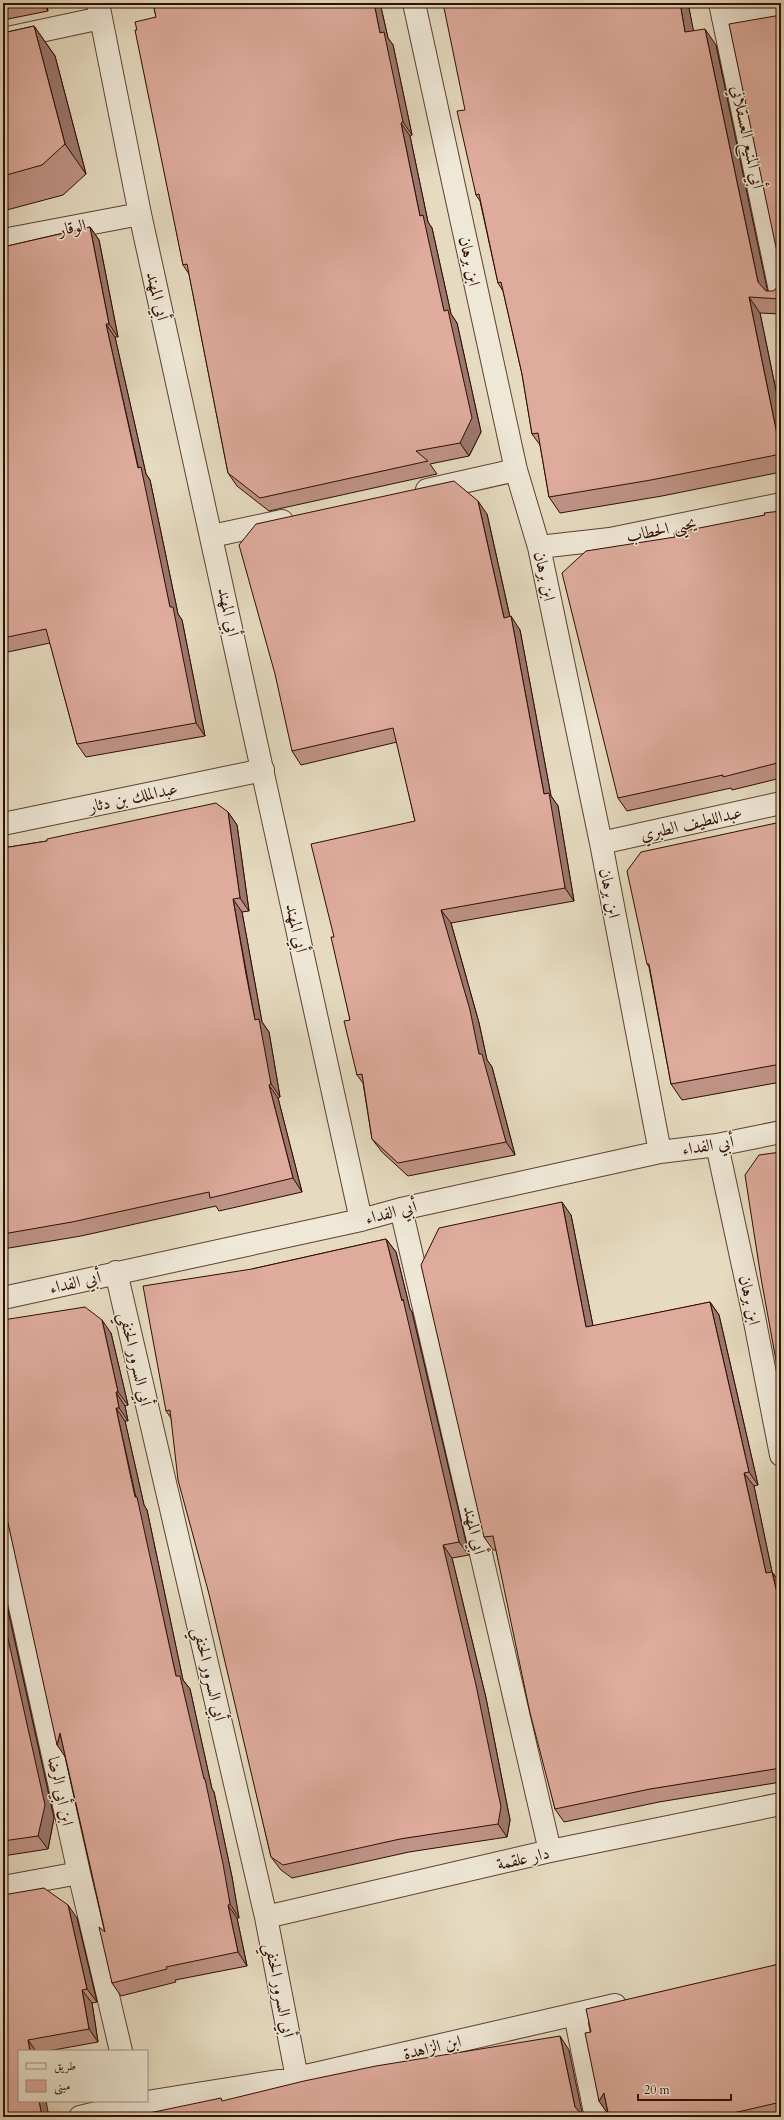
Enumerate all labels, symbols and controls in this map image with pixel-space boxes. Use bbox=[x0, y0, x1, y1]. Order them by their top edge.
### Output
street label: أبي المنيع العسقلاني bbox=[721, 83, 771, 192]
street label: الوقار bbox=[54, 213, 88, 242]
street label: ابن برهان bbox=[453, 234, 486, 288]
street label: أبي المهند bbox=[138, 269, 175, 324]
street label: يحيى الحطاب bbox=[624, 511, 699, 551]
street label: ابن برهان bbox=[528, 549, 561, 603]
street label: أبي المهند bbox=[209, 585, 246, 639]
street label: عبدالملك بن دثار bbox=[84, 777, 180, 819]
street label: عبداللطيف الطبري bbox=[638, 801, 745, 848]
street label: ابن برهان bbox=[593, 866, 626, 920]
street label: أبي المهند bbox=[277, 901, 314, 955]
street label: أبي الفداء bbox=[680, 1129, 736, 1164]
street label: أبي الفداء bbox=[363, 1194, 420, 1233]
street label: أبي الفداء bbox=[47, 1264, 104, 1302]
street label: ابن برهان bbox=[733, 1273, 766, 1327]
street label: أبي السرور الحنفي bbox=[108, 1310, 158, 1410]
street label: أبي المهند bbox=[455, 1503, 492, 1558]
street label: أبي السرور الحنفي bbox=[182, 1625, 232, 1725]
street label: ابن أبي الرضا bbox=[39, 1754, 80, 1829]
street label: دار علقمة bbox=[494, 1841, 552, 1876]
street label: أبي السرور الحنفي bbox=[253, 1941, 301, 2040]
street label: ابن الزاهدة bbox=[401, 2030, 464, 2065]
legend bbox=[18, 2050, 148, 2102]
text: طريق bbox=[54, 2058, 76, 2074]
scale bar bbox=[638, 2076, 731, 2102]
text: مبنى bbox=[54, 2078, 70, 2095]
text: 20 m bbox=[644, 2082, 671, 2098]

